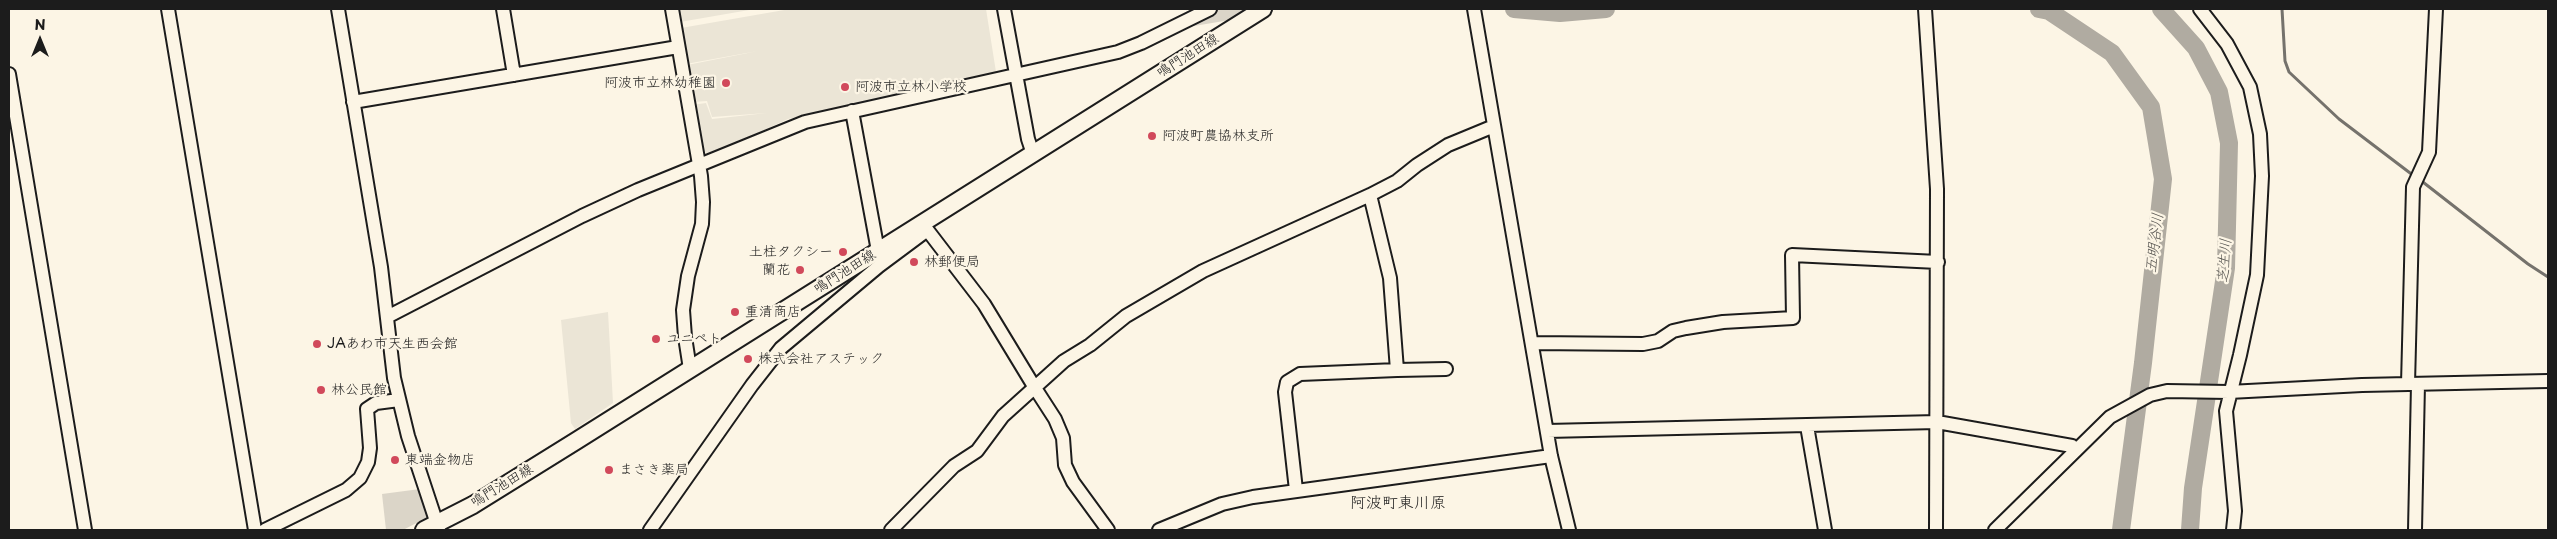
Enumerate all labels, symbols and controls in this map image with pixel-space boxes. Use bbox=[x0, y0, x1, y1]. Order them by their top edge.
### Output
text: N bbox=[34, 14, 46, 35]
north arrow bbox=[15, 15, 65, 65]
street label: 鳴門池田線 bbox=[1154, 30, 1222, 82]
place label: 阿波市立林幼稚園 bbox=[604, 75, 716, 91]
marker: 阿波市立林幼稚園 bbox=[720, 77, 732, 89]
place label: 阿波市立林小学校 bbox=[855, 79, 967, 95]
marker: 阿波市立林小学校 bbox=[839, 81, 851, 93]
place label: 阿波町農協林支所 bbox=[1162, 128, 1274, 144]
marker: 阿波町農協林支所 bbox=[1146, 130, 1158, 142]
water label: 五明谷川 bbox=[2142, 212, 2168, 274]
water label: 芝生川 bbox=[2214, 238, 2236, 284]
place label: 土柱タクシー bbox=[749, 244, 833, 260]
street label: 鳴門池田線 bbox=[811, 246, 879, 298]
marker: 土柱タクシー bbox=[837, 246, 849, 258]
place label: 林郵便局 bbox=[924, 254, 980, 270]
marker: 林郵便局 bbox=[908, 256, 920, 268]
place label: 蘭花 bbox=[762, 262, 790, 278]
marker: 蘭花 bbox=[794, 264, 806, 276]
place label: 重清商店 bbox=[745, 304, 801, 320]
marker: 重清商店 bbox=[729, 306, 741, 318]
place label: ユニペト bbox=[666, 331, 722, 347]
marker: ユニペト bbox=[650, 333, 662, 345]
place label: JAあわ市天生西会館 bbox=[327, 336, 458, 352]
marker: JAあわ市天生西会館 bbox=[311, 338, 323, 350]
place label: 株式会社アステック bbox=[758, 351, 884, 367]
marker: 株式会社アステック bbox=[742, 353, 754, 365]
place label: 林公民館 bbox=[331, 382, 387, 398]
marker: 林公民館 bbox=[315, 384, 327, 396]
place label: 東端金物店 bbox=[405, 452, 475, 468]
marker: 東端金物店 bbox=[389, 454, 401, 466]
street label: 鳴門池田線 bbox=[468, 461, 536, 511]
place label: まさき薬局 bbox=[619, 462, 689, 478]
marker: まさき薬局 bbox=[603, 464, 615, 476]
district label: 阿波町東川原 bbox=[1350, 494, 1446, 514]

